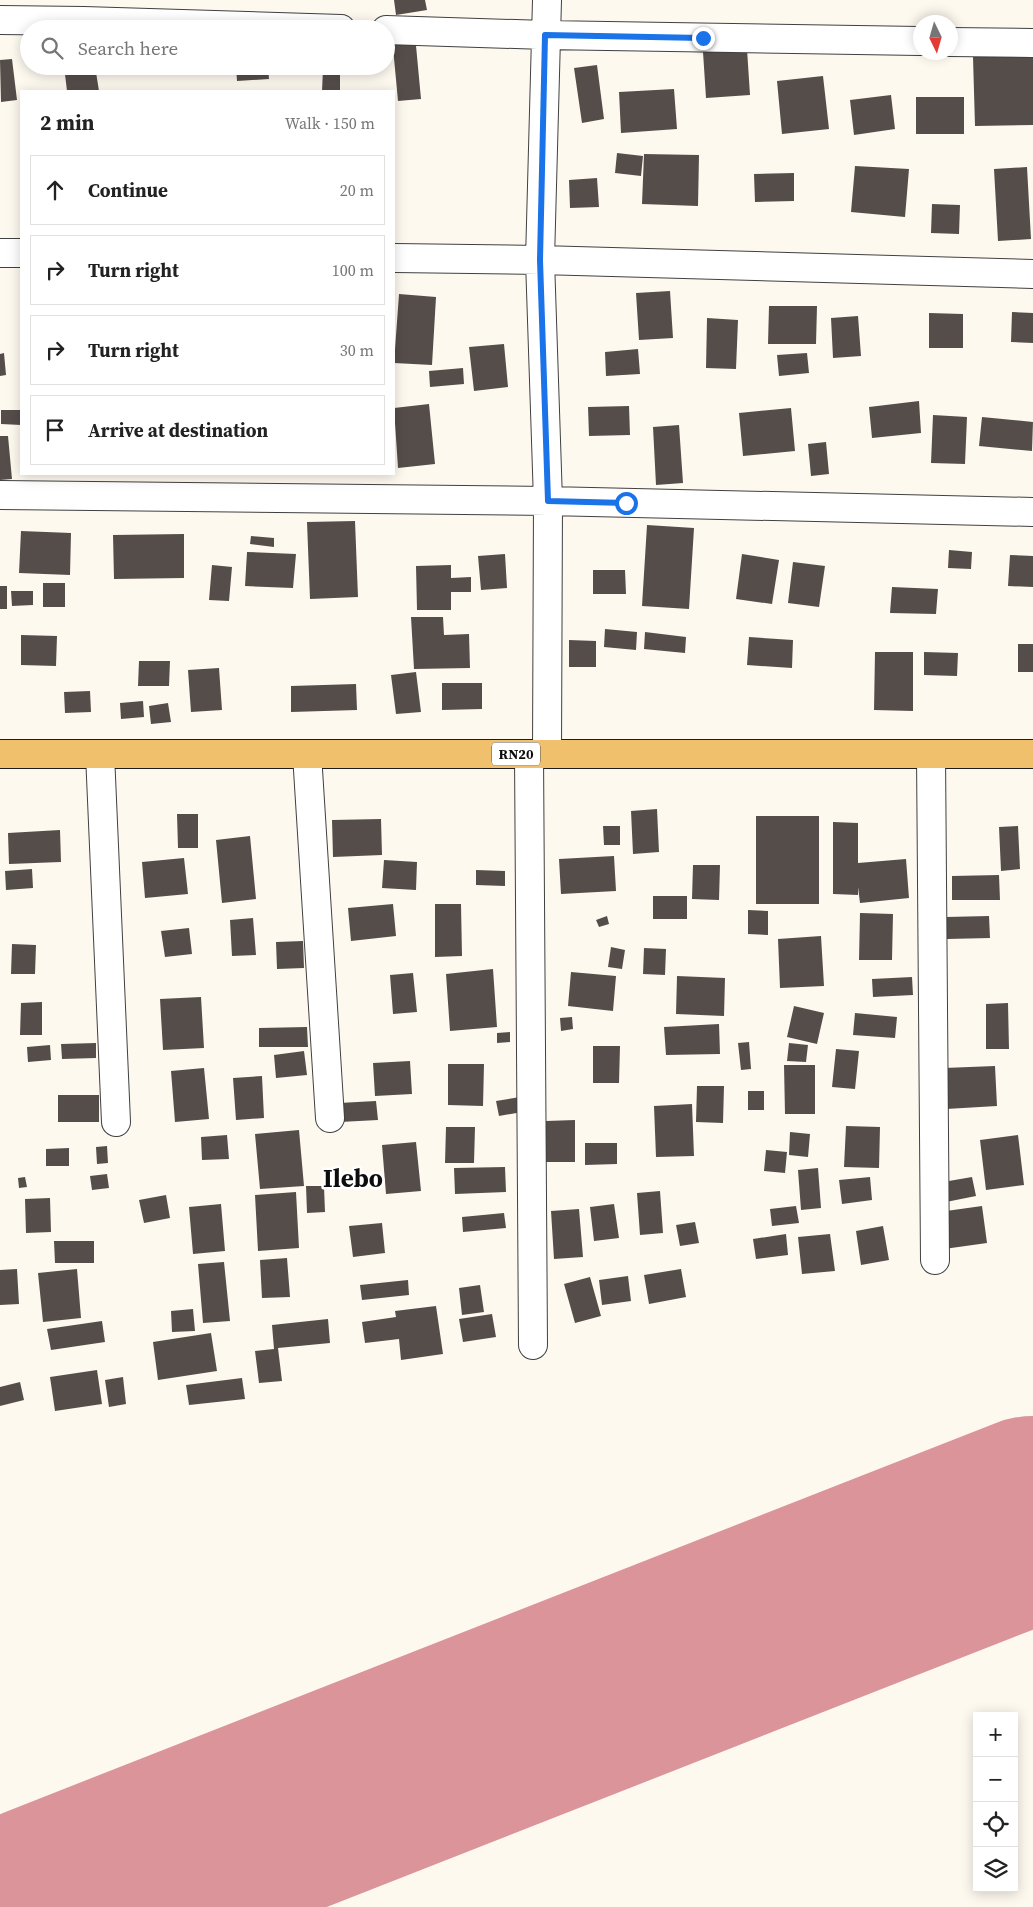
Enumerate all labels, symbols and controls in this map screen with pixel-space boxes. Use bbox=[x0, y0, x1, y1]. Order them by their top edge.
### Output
north arrow bbox=[913, 15, 958, 60]
search box bbox=[20, 20, 395, 75]
route end bbox=[692, 27, 715, 50]
icon: search bbox=[38, 34, 66, 62]
text: Search here bbox=[78, 35, 178, 61]
text: 2 min bbox=[40, 108, 95, 137]
text: Walk · 150 m bbox=[285, 112, 375, 134]
icon: ahead bbox=[41, 176, 69, 204]
text: Continue bbox=[88, 177, 168, 203]
text: 20 m bbox=[340, 179, 374, 201]
icon: right bbox=[41, 256, 69, 284]
text: Turn right bbox=[88, 257, 179, 283]
text: 100 m bbox=[332, 259, 374, 281]
icon: right bbox=[41, 336, 69, 364]
text: Turn right bbox=[88, 337, 179, 363]
text: 30 m bbox=[340, 339, 374, 361]
icon: arrive bbox=[41, 416, 69, 444]
text: Arrive at destination bbox=[88, 417, 268, 443]
route start bbox=[615, 492, 638, 515]
road number: RN20 bbox=[492, 742, 540, 766]
district label: Ilebo bbox=[323, 1161, 383, 1195]
map controls bbox=[973, 1712, 1018, 1892]
button: + bbox=[973, 1712, 1018, 1757]
button: − bbox=[973, 1757, 1018, 1802]
button: locate bbox=[973, 1802, 1018, 1847]
button: layers bbox=[973, 1847, 1018, 1892]

